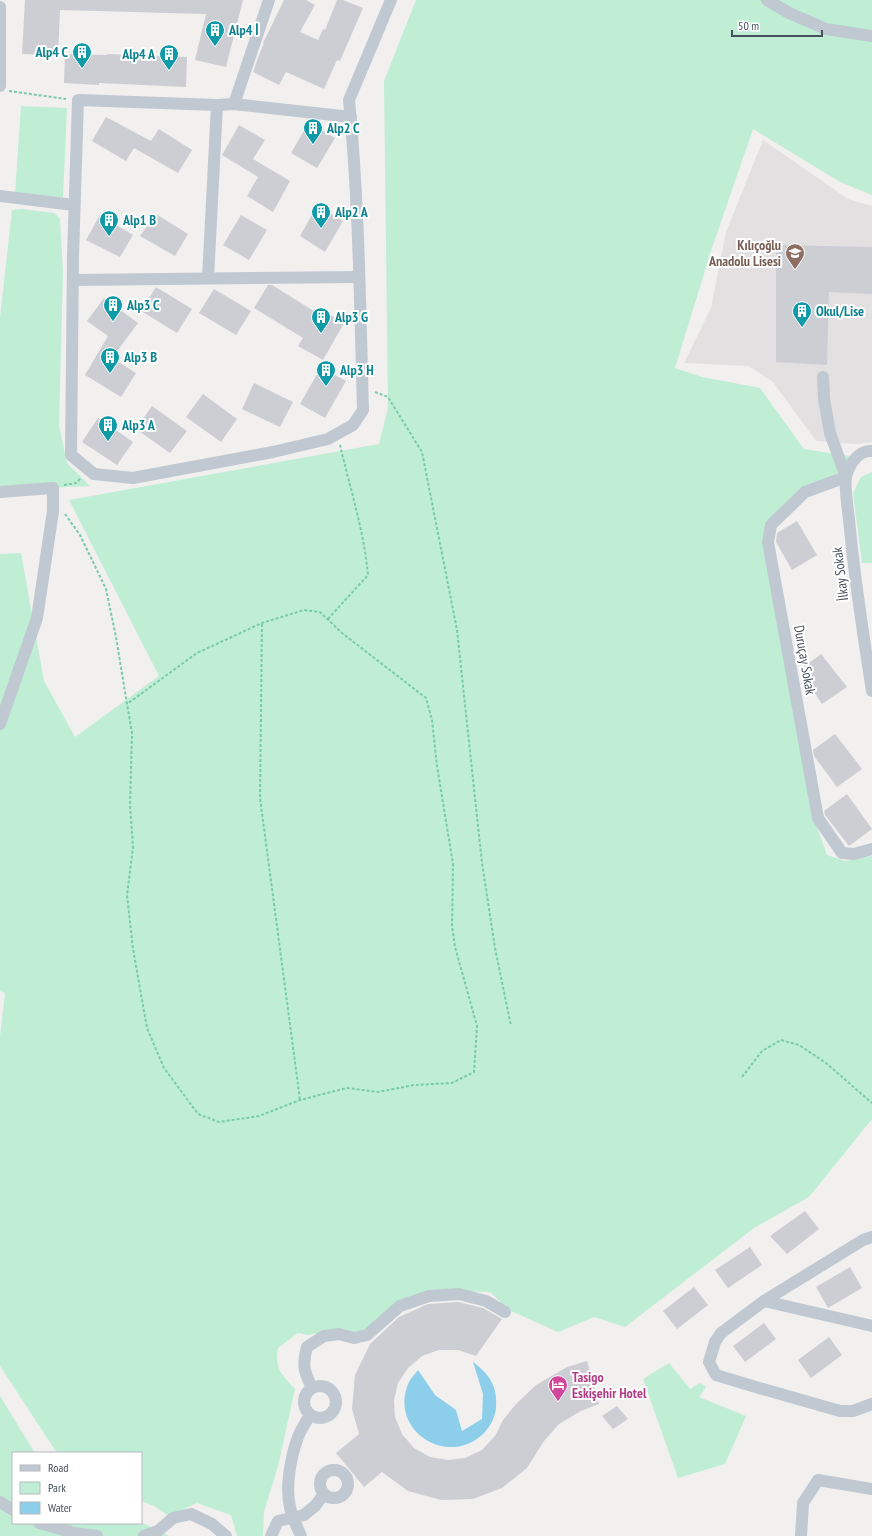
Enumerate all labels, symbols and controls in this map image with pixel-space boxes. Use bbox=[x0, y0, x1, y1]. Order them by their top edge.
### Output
scale bar bbox=[732, 12, 822, 38]
text: 50 m bbox=[738, 18, 759, 33]
building icon: Alp4 İ bbox=[204, 19, 226, 47]
place label: Alp4 İ bbox=[228, 21, 259, 39]
building icon: Alp4 C bbox=[71, 41, 93, 69]
place label: Alp4 C bbox=[35, 43, 69, 61]
building icon: Alp4 A bbox=[158, 43, 180, 71]
place label: Alp4 A bbox=[121, 45, 156, 63]
building icon: Alp2 C bbox=[302, 117, 324, 145]
place label: Alp2 C bbox=[326, 119, 360, 137]
building icon: Alp2 A bbox=[310, 201, 332, 229]
place label: Alp2 A bbox=[334, 203, 369, 221]
building icon: Alp1 B bbox=[98, 209, 120, 237]
place label: Alp1 B bbox=[122, 211, 156, 229]
place label: Kılıçoğlu Anadolu Lisesi bbox=[708, 236, 781, 270]
school or university icon: Kılıçoğlu Anadolu Lisesi bbox=[784, 242, 806, 270]
building icon: Alp3 C bbox=[102, 294, 124, 322]
place label: Alp3 C bbox=[126, 296, 160, 314]
building icon: Okul/Lise bbox=[791, 300, 813, 328]
place label: Okul/Lise bbox=[816, 302, 864, 320]
building icon: Alp3 G bbox=[310, 306, 332, 334]
place label: Alp3 G bbox=[334, 308, 368, 326]
building icon: Alp3 B bbox=[99, 346, 121, 374]
place label: Alp3 B bbox=[123, 348, 157, 366]
building icon: Alp3 H bbox=[315, 359, 337, 387]
place label: Alp3 H bbox=[339, 361, 374, 379]
building icon: Alp3 A bbox=[97, 414, 119, 442]
place label: Alp3 A bbox=[121, 416, 156, 434]
street label: İlkay Sokak bbox=[828, 546, 852, 602]
street label: Duruçay Sokak bbox=[790, 624, 820, 697]
place label: Tasigo Eskişehir Hotel bbox=[572, 1368, 647, 1402]
hotel icon: Tasigo Eskişehir Hotel bbox=[547, 1374, 569, 1402]
legend bbox=[12, 1452, 142, 1524]
text: Road bbox=[48, 1460, 68, 1475]
text: Park bbox=[48, 1480, 66, 1495]
text: Water bbox=[48, 1500, 73, 1515]

